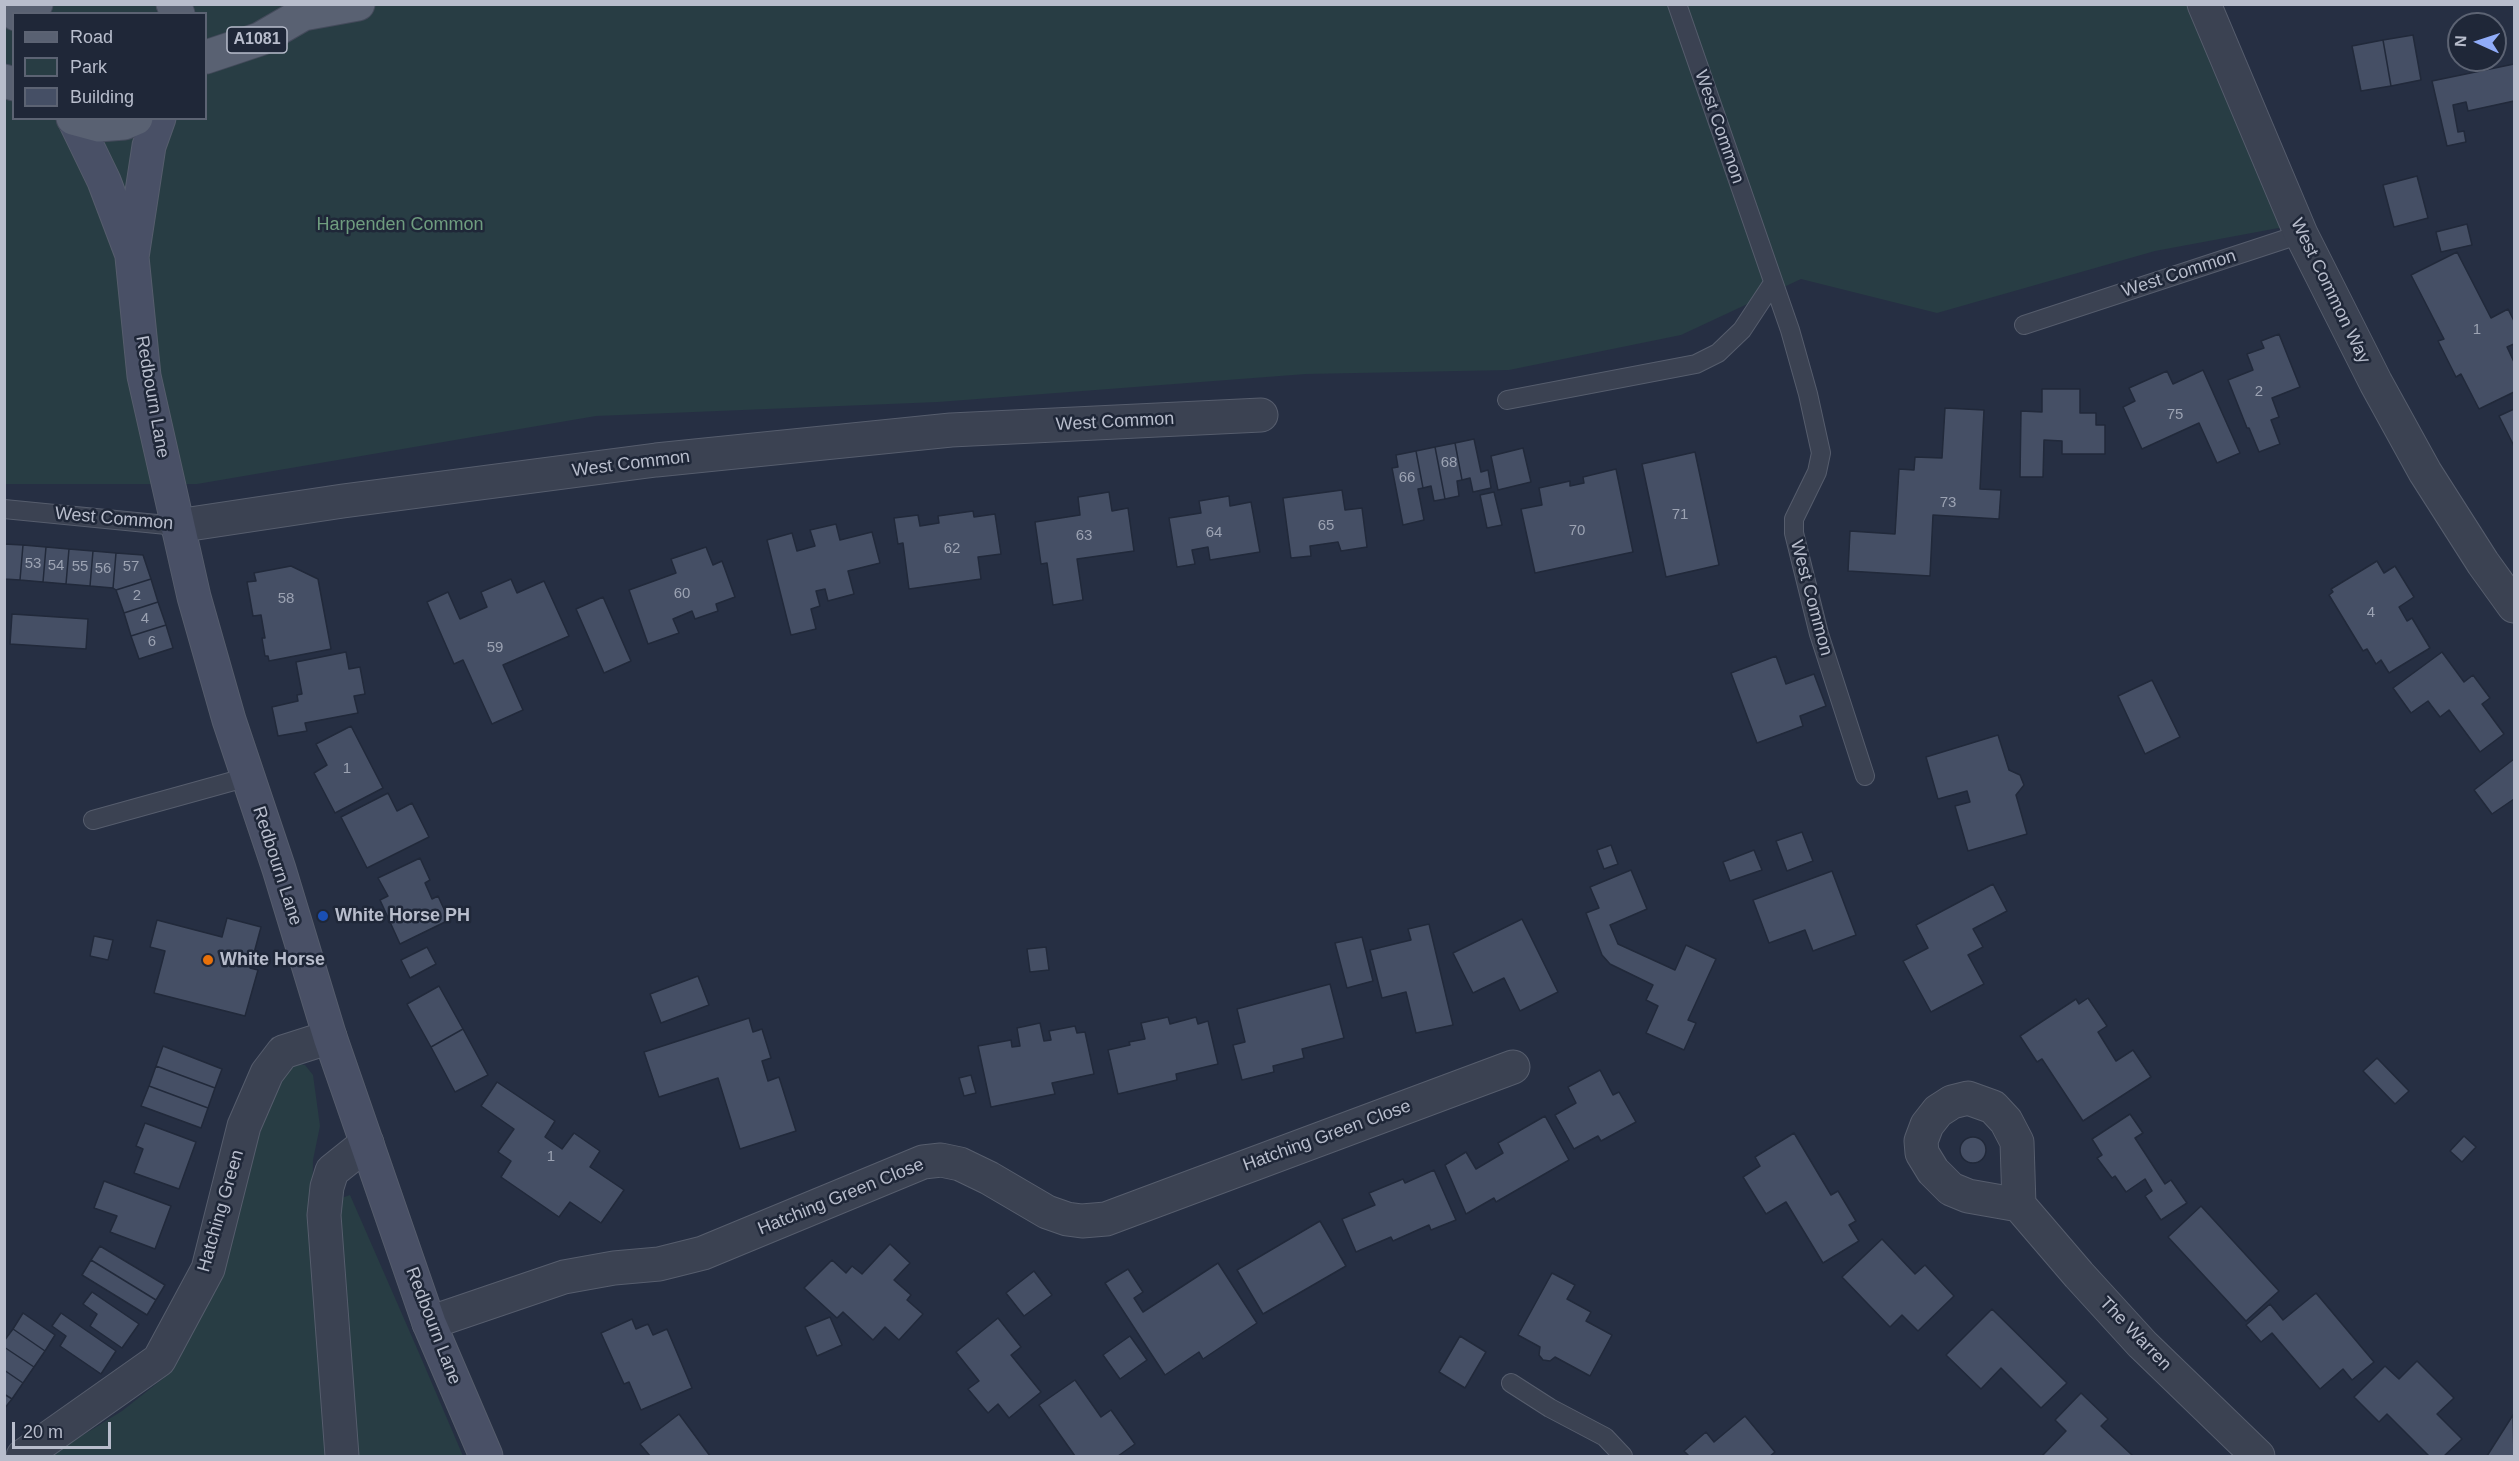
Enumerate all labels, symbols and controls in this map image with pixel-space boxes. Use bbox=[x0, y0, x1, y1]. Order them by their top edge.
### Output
legend bbox=[12, 12, 207, 120]
north arrow bbox=[2447, 12, 2507, 72]
text: Road bbox=[70, 27, 113, 47]
road number: A1081 bbox=[227, 27, 287, 53]
text: N bbox=[2452, 35, 2469, 47]
text: Park bbox=[70, 57, 107, 77]
street label: West Common bbox=[1689, 67, 1749, 187]
text: Building bbox=[70, 87, 134, 107]
park label: Harpenden Common bbox=[316, 214, 484, 236]
street label: West Common Way bbox=[2285, 215, 2375, 367]
street label: West Common bbox=[2119, 245, 2239, 303]
house number: 1 bbox=[2473, 321, 2481, 339]
street label: Redbourn Lane bbox=[131, 334, 173, 460]
house number: 2 bbox=[2255, 383, 2263, 401]
house number: 75 bbox=[2167, 406, 2183, 424]
street label: West Common bbox=[1055, 408, 1175, 436]
street label: West Common bbox=[571, 446, 691, 482]
house number: 68 bbox=[1441, 454, 1457, 472]
house number: 66 bbox=[1399, 469, 1415, 487]
house number: 73 bbox=[1940, 494, 1956, 512]
street label: West Common bbox=[54, 503, 174, 535]
house number: 71 bbox=[1672, 506, 1688, 524]
house number: 65 bbox=[1318, 517, 1334, 535]
house number: 70 bbox=[1569, 522, 1585, 540]
house number: 64 bbox=[1206, 524, 1222, 542]
house number: 63 bbox=[1076, 527, 1092, 545]
street label: West Common bbox=[1785, 538, 1837, 658]
house number: 62 bbox=[944, 540, 960, 558]
house number: 53 bbox=[25, 555, 41, 573]
house number: 54 bbox=[48, 557, 64, 575]
house number: 55 bbox=[72, 558, 88, 576]
house number: 57 bbox=[123, 558, 139, 576]
house number: 56 bbox=[95, 560, 111, 578]
house number: 60 bbox=[674, 585, 690, 603]
house number: 2 bbox=[133, 587, 141, 605]
house number: 58 bbox=[278, 590, 294, 608]
house number: 4 bbox=[2367, 604, 2375, 622]
house number: 4 bbox=[141, 610, 149, 628]
house number: 6 bbox=[148, 633, 156, 651]
house number: 59 bbox=[487, 639, 503, 657]
house number: 1 bbox=[343, 760, 351, 778]
street label: Redbourn Lane bbox=[248, 804, 306, 928]
place label: White Horse PH bbox=[335, 905, 470, 927]
marker: White Horse PH bbox=[316, 909, 330, 923]
place label: White Horse bbox=[220, 949, 325, 971]
marker: White Horse bbox=[201, 953, 215, 967]
street label: Hatching Green Close bbox=[1240, 1096, 1414, 1176]
street label: Hatching Green bbox=[193, 1147, 249, 1275]
house number: 1 bbox=[547, 1148, 555, 1166]
street label: Hatching Green Close bbox=[755, 1154, 927, 1240]
street label: Redbourn Lane bbox=[401, 1264, 465, 1388]
street label: The Warren bbox=[2094, 1293, 2176, 1375]
scale bar bbox=[15, 1410, 114, 1448]
text: 20 m bbox=[23, 1422, 63, 1442]

